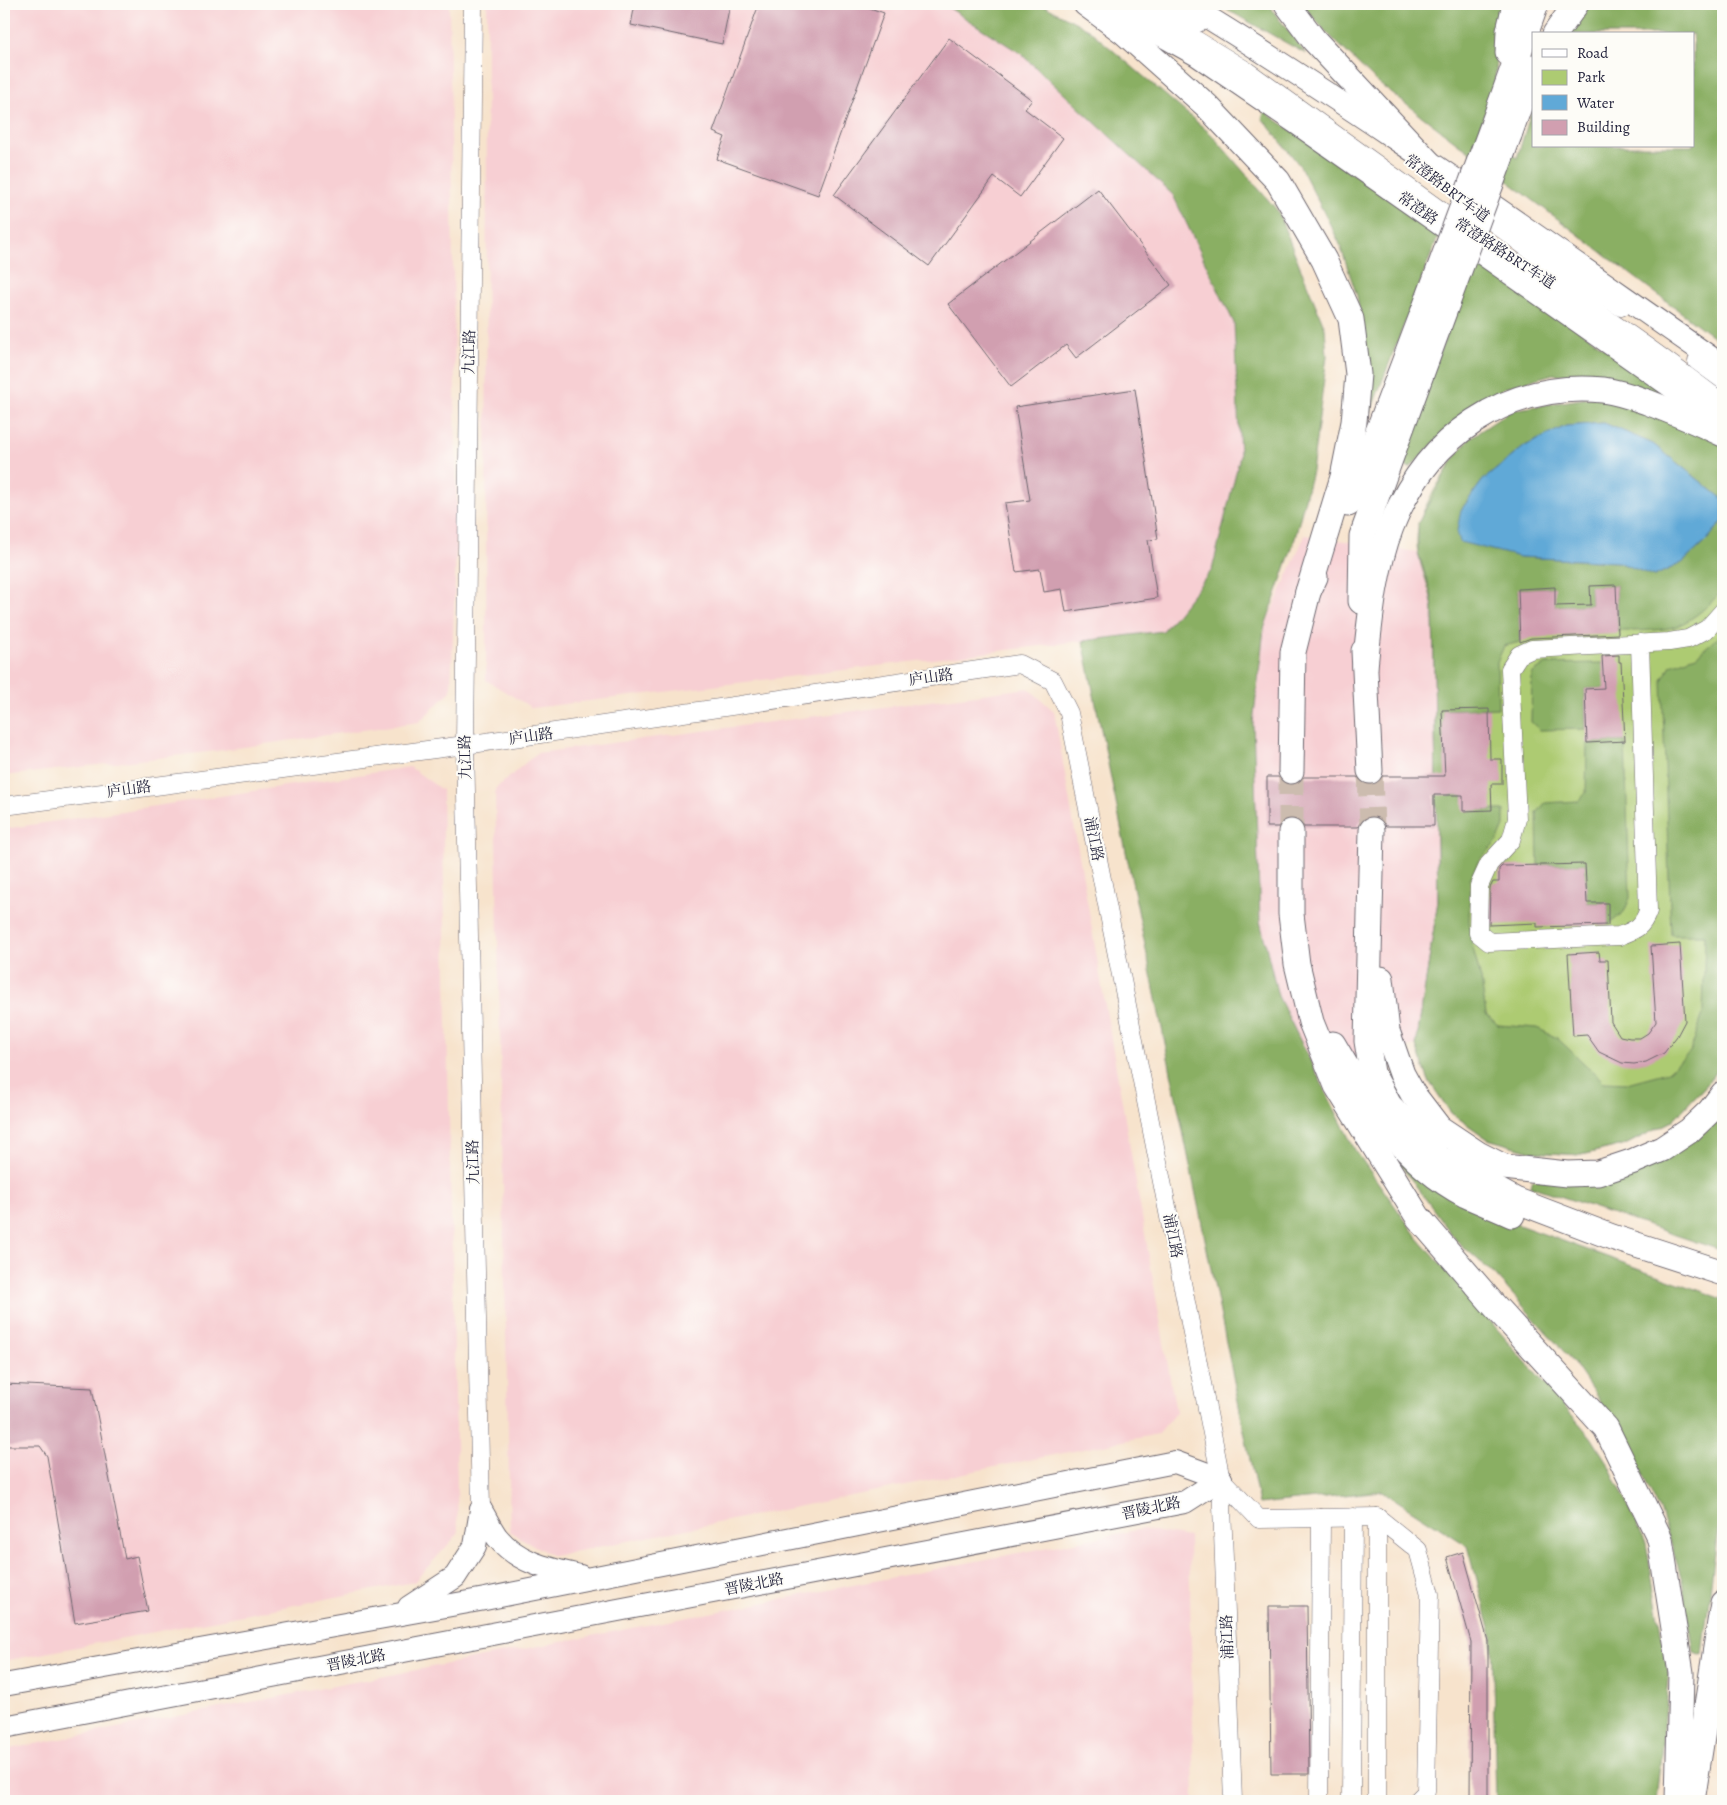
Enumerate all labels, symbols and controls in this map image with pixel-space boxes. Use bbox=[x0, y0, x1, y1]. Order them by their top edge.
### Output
legend bbox=[1532, 32, 1694, 148]
text: Road bbox=[1577, 43, 1609, 63]
text: Park bbox=[1577, 67, 1606, 87]
text: Water bbox=[1576, 93, 1614, 113]
text: Building bbox=[1577, 117, 1630, 137]
street label: 常澄路BRT车道 bbox=[1401, 150, 1493, 226]
street label: 常澄路 bbox=[1394, 188, 1442, 228]
street label: 常澄路路BRT车道 bbox=[1451, 213, 1559, 293]
street label: 九江路 bbox=[459, 329, 479, 375]
street label: 庐山路 bbox=[907, 664, 955, 690]
street label: 庐山路 bbox=[507, 723, 555, 749]
street label: 九江路 bbox=[455, 734, 475, 780]
street label: 庐山路 bbox=[105, 776, 153, 802]
street label: 浦江路 bbox=[1080, 815, 1108, 863]
street label: 九江路 bbox=[463, 1139, 483, 1185]
street label: 浦江路 bbox=[1159, 1212, 1187, 1260]
street label: 晋陵北路 bbox=[1120, 1492, 1182, 1524]
street label: 晋陵北路 bbox=[723, 1568, 785, 1600]
street label: 浦江路 bbox=[1216, 1614, 1238, 1660]
street label: 晋陵北路 bbox=[325, 1644, 387, 1676]

